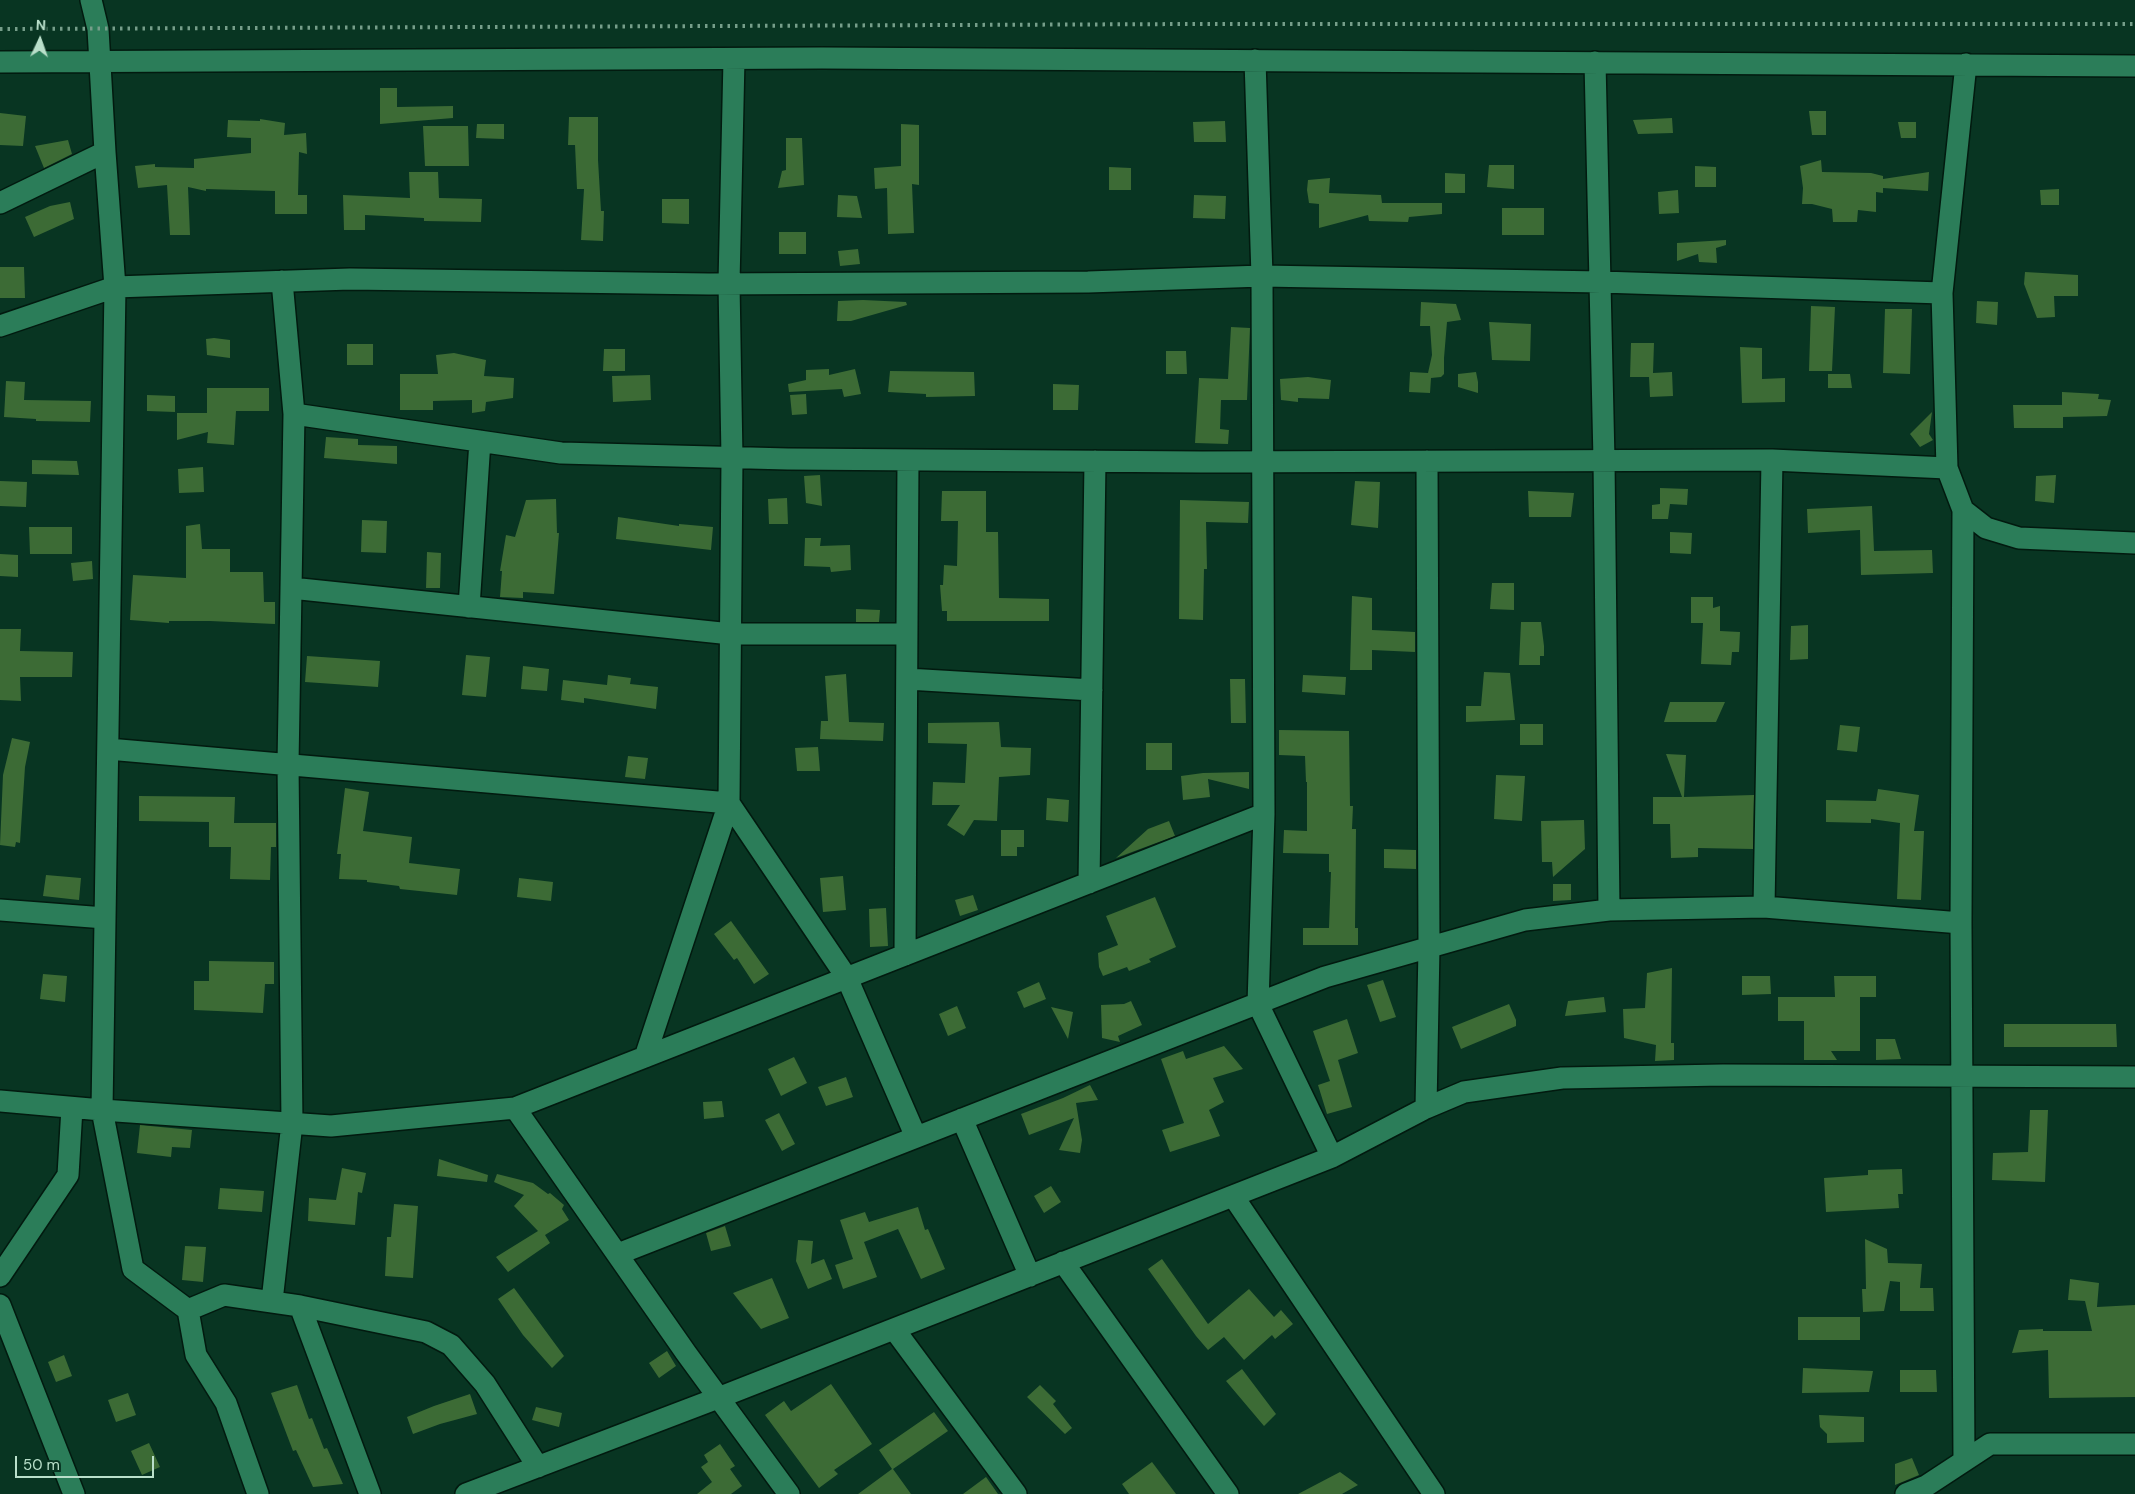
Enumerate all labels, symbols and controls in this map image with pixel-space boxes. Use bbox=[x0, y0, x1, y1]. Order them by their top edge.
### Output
north arrow bbox=[15, 15, 65, 65]
text: N bbox=[35, 16, 46, 34]
scale bar bbox=[18, 1446, 156, 1478]
text: 50 m bbox=[23, 1455, 60, 1475]

